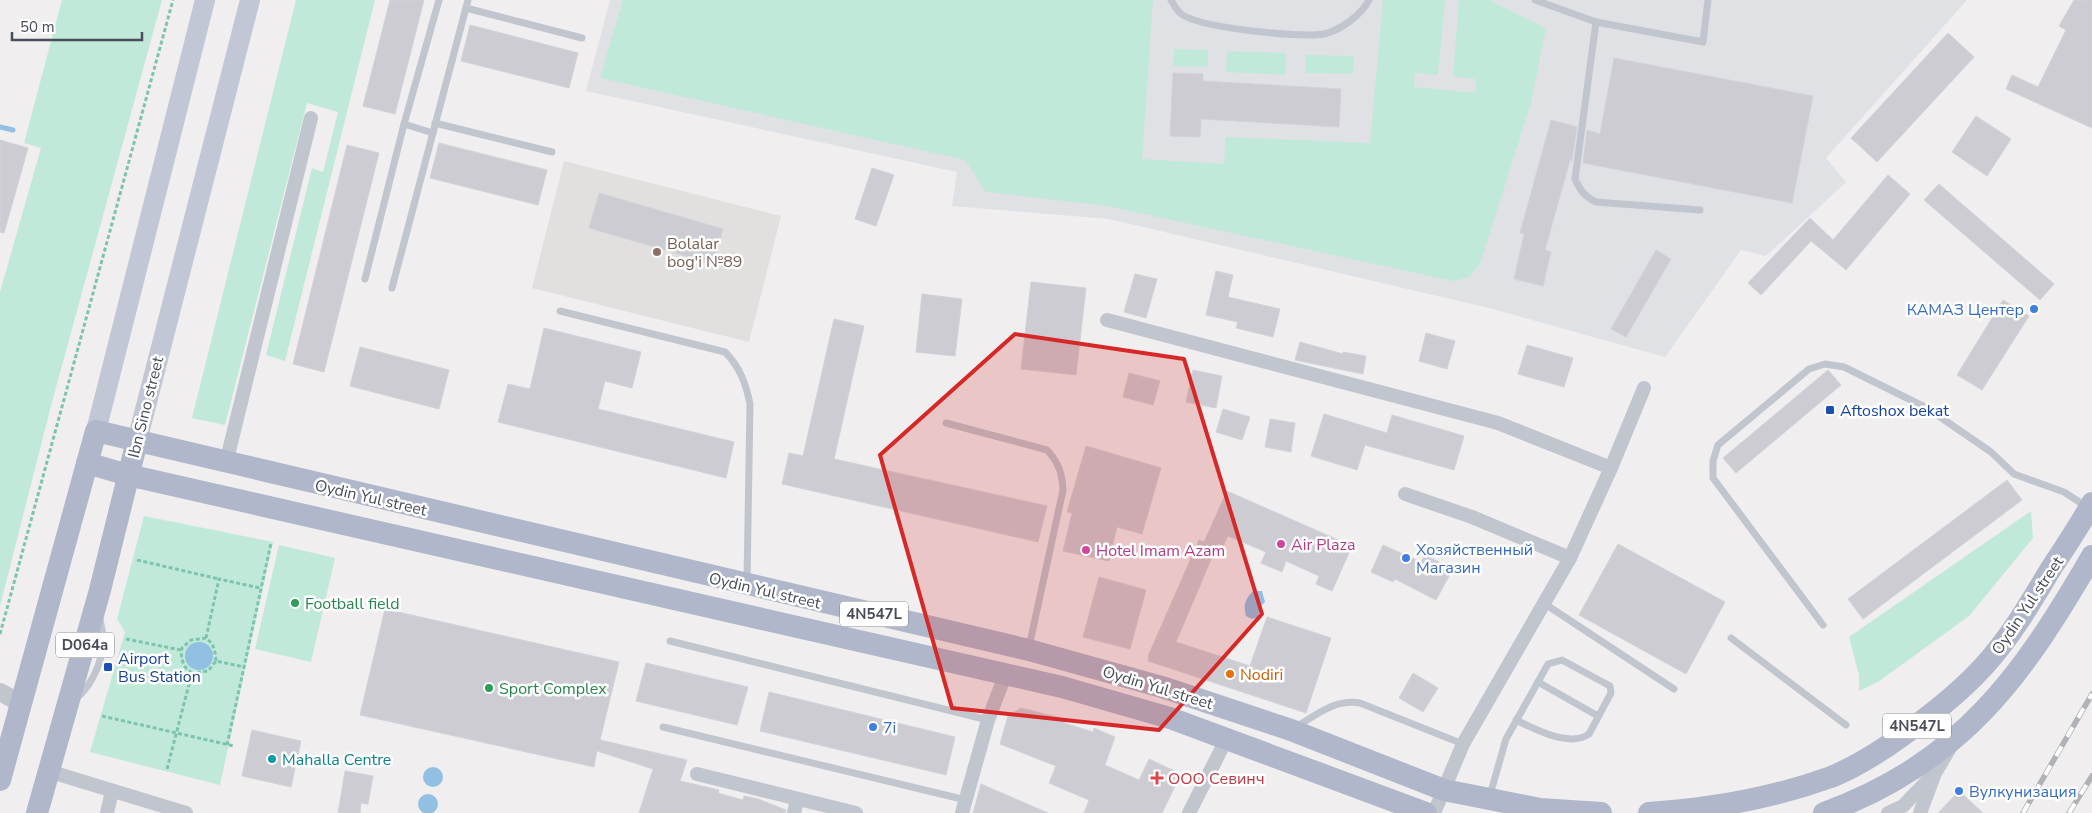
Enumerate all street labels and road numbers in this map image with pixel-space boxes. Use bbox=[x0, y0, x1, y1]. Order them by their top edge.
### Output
street label: Ibn Sino street bbox=[123, 354, 169, 460]
street label: Oydin Yul street bbox=[313, 474, 429, 522]
street label: Oydin Yul street bbox=[1987, 552, 2069, 659]
street label: Oydin Yul street bbox=[707, 567, 823, 615]
road number: 4N547L bbox=[840, 602, 908, 626]
road number: D064a bbox=[56, 632, 114, 658]
street label: Oydin Yul street bbox=[1100, 661, 1216, 715]
road number: 4N547L bbox=[1883, 714, 1951, 738]

